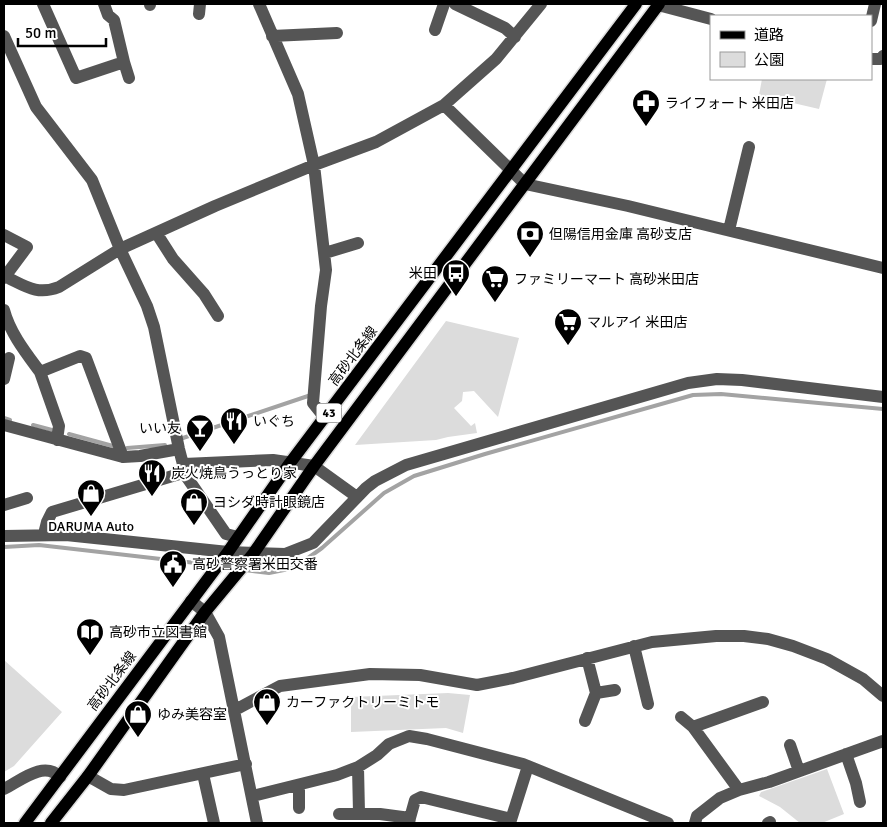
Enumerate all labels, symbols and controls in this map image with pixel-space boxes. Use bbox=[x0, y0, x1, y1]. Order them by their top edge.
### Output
scale bar bbox=[18, 15, 105, 47]
legend bbox=[710, 15, 872, 80]
text: 50 m bbox=[25, 24, 56, 42]
text: 道路 bbox=[754, 26, 784, 44]
text: 公園 bbox=[754, 51, 784, 69]
pharmacy icon: ライフォート 米田店 bbox=[631, 88, 661, 127]
place label: ライフォート 米田店 bbox=[665, 95, 794, 112]
bank icon: 但陽信用金庫 高砂支店 bbox=[515, 219, 545, 258]
place label: 但陽信用金庫 高砂支店 bbox=[549, 226, 692, 243]
bus stop icon: 米田 bbox=[441, 258, 471, 297]
supermarket icon: ファミリーマート 高砂米田店 bbox=[480, 264, 510, 303]
place label: 米田 bbox=[409, 265, 437, 282]
place label: ファミリーマート 高砂米田店 bbox=[514, 271, 699, 288]
supermarket icon: マルアイ 米田店 bbox=[553, 307, 583, 346]
place label: マルアイ 米田店 bbox=[587, 314, 687, 331]
street label: 高砂北条線 bbox=[325, 323, 381, 389]
road number: 43 bbox=[316, 403, 342, 422]
restaurant icon: いぐち bbox=[219, 406, 249, 445]
bar icon: いい友 bbox=[185, 413, 215, 452]
place label: いぐち bbox=[253, 413, 295, 430]
place label: いい友 bbox=[139, 420, 181, 437]
restaurant icon: 炭火焼鳥うっとり家 bbox=[137, 458, 167, 497]
place label: 炭火焼鳥うっとり家 bbox=[171, 465, 297, 482]
shop icon: DARUMA Auto bbox=[76, 478, 106, 517]
shop icon: ヨシダ時計眼鏡店 bbox=[179, 487, 209, 526]
place label: ヨシダ時計眼鏡店 bbox=[213, 494, 325, 511]
place label: DARUMA Auto bbox=[48, 518, 134, 535]
public building icon: 高砂警察署米田交番 bbox=[158, 549, 188, 588]
place label: 高砂警察署米田交番 bbox=[192, 556, 318, 573]
library icon: 高砂市立図書館 bbox=[75, 617, 105, 656]
place label: 高砂市立図書館 bbox=[109, 624, 207, 641]
street label: 高砂北条線 bbox=[84, 648, 140, 714]
shop icon: カーファクトリーミトモ bbox=[252, 687, 282, 726]
place label: カーファクトリーミトモ bbox=[286, 694, 439, 711]
shop icon: ゆみ美容室 bbox=[123, 699, 153, 738]
place label: ゆみ美容室 bbox=[157, 706, 227, 723]

